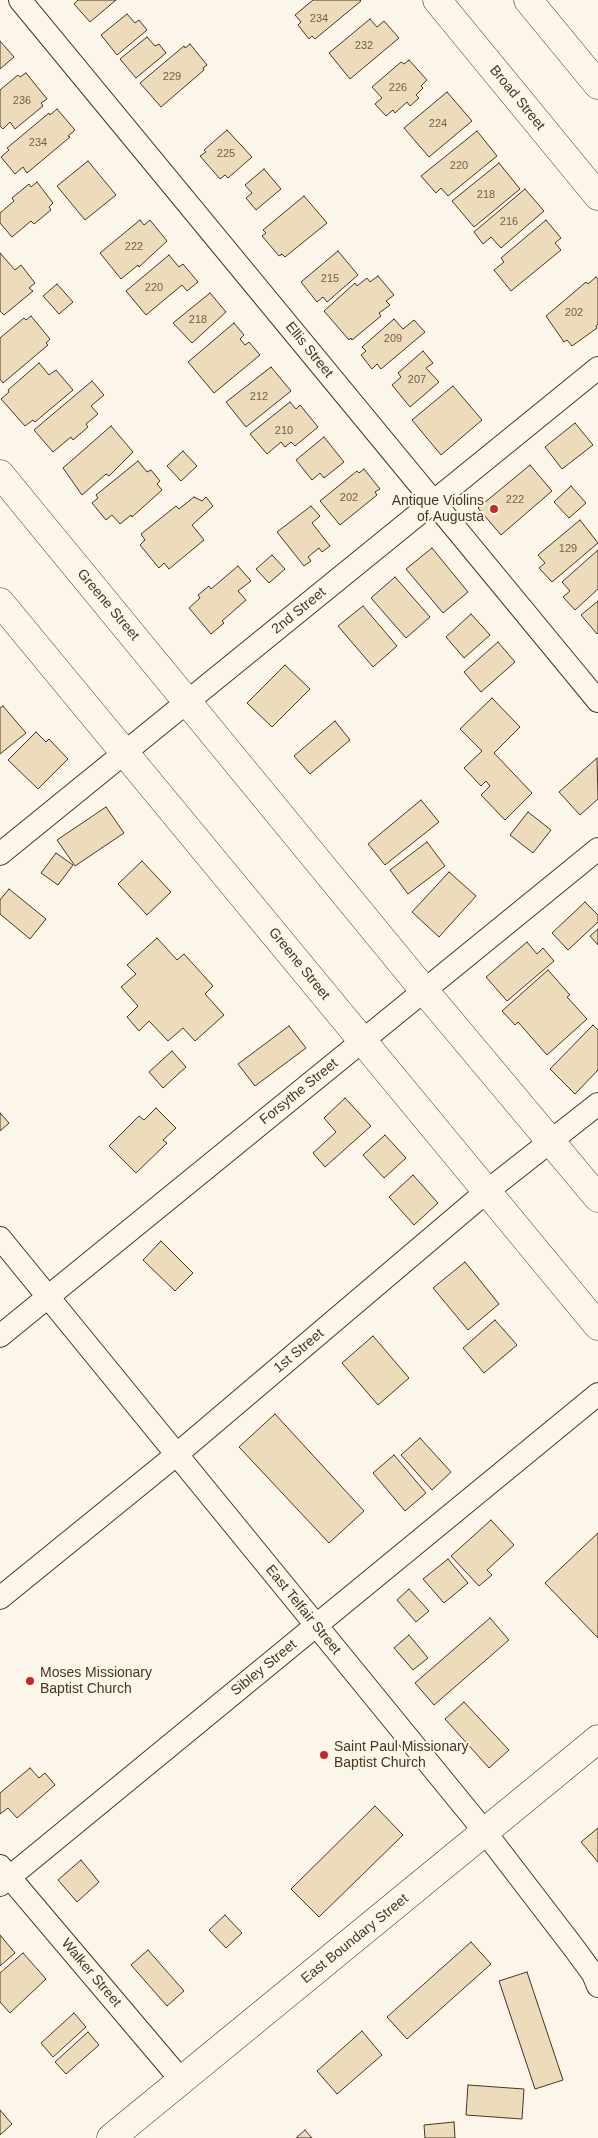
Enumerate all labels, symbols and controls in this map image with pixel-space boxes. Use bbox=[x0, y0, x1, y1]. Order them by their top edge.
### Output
house number: 234 bbox=[310, 12, 328, 26]
house number: 232 bbox=[355, 39, 373, 53]
street label: Broad Street bbox=[486, 62, 548, 134]
house number: 229 bbox=[163, 70, 181, 84]
house number: 226 bbox=[389, 81, 407, 95]
house number: 236 bbox=[13, 94, 31, 108]
house number: 224 bbox=[429, 117, 447, 131]
house number: 234 bbox=[29, 136, 47, 150]
house number: 225 bbox=[217, 147, 235, 161]
house number: 220 bbox=[450, 159, 468, 173]
house number: 218 bbox=[477, 188, 495, 202]
house number: 216 bbox=[500, 215, 518, 229]
house number: 222 bbox=[125, 240, 143, 254]
house number: 215 bbox=[321, 272, 339, 286]
house number: 220 bbox=[145, 281, 163, 295]
house number: 202 bbox=[565, 306, 583, 320]
house number: 218 bbox=[189, 313, 207, 327]
street label: Ellis Street bbox=[281, 319, 337, 381]
house number: 209 bbox=[384, 332, 402, 346]
house number: 207 bbox=[408, 373, 426, 387]
house number: 212 bbox=[250, 390, 268, 404]
house number: 210 bbox=[275, 424, 293, 438]
house number: 202 bbox=[340, 491, 358, 505]
place label: Antique Violins of Augusta bbox=[392, 493, 484, 526]
house number: 222 bbox=[506, 493, 524, 507]
marker: Antique Violins of Augusta bbox=[488, 503, 500, 515]
house number: 129 bbox=[559, 542, 577, 556]
street label: Greene Street bbox=[73, 566, 143, 644]
street label: 2nd Street bbox=[269, 584, 329, 638]
street label: Greene Street bbox=[265, 925, 333, 1003]
street label: Forsythe Street bbox=[257, 1055, 341, 1129]
street label: 1st Street bbox=[271, 1325, 327, 1377]
street label: East Telfair Street bbox=[262, 1562, 344, 1658]
street label: Sibley Street bbox=[228, 1636, 300, 1700]
place label: Moses Missionary Baptist Church bbox=[40, 1665, 152, 1698]
marker: Moses Missionary Baptist Church bbox=[24, 1675, 36, 1687]
place label: Saint Paul Missionary Baptist Church bbox=[334, 1739, 469, 1771]
marker: Saint Paul Missionary Baptist Church bbox=[318, 1749, 330, 1761]
street label: East Boundary Street bbox=[298, 1891, 412, 1987]
street label: Walker Street bbox=[57, 1935, 125, 2011]

